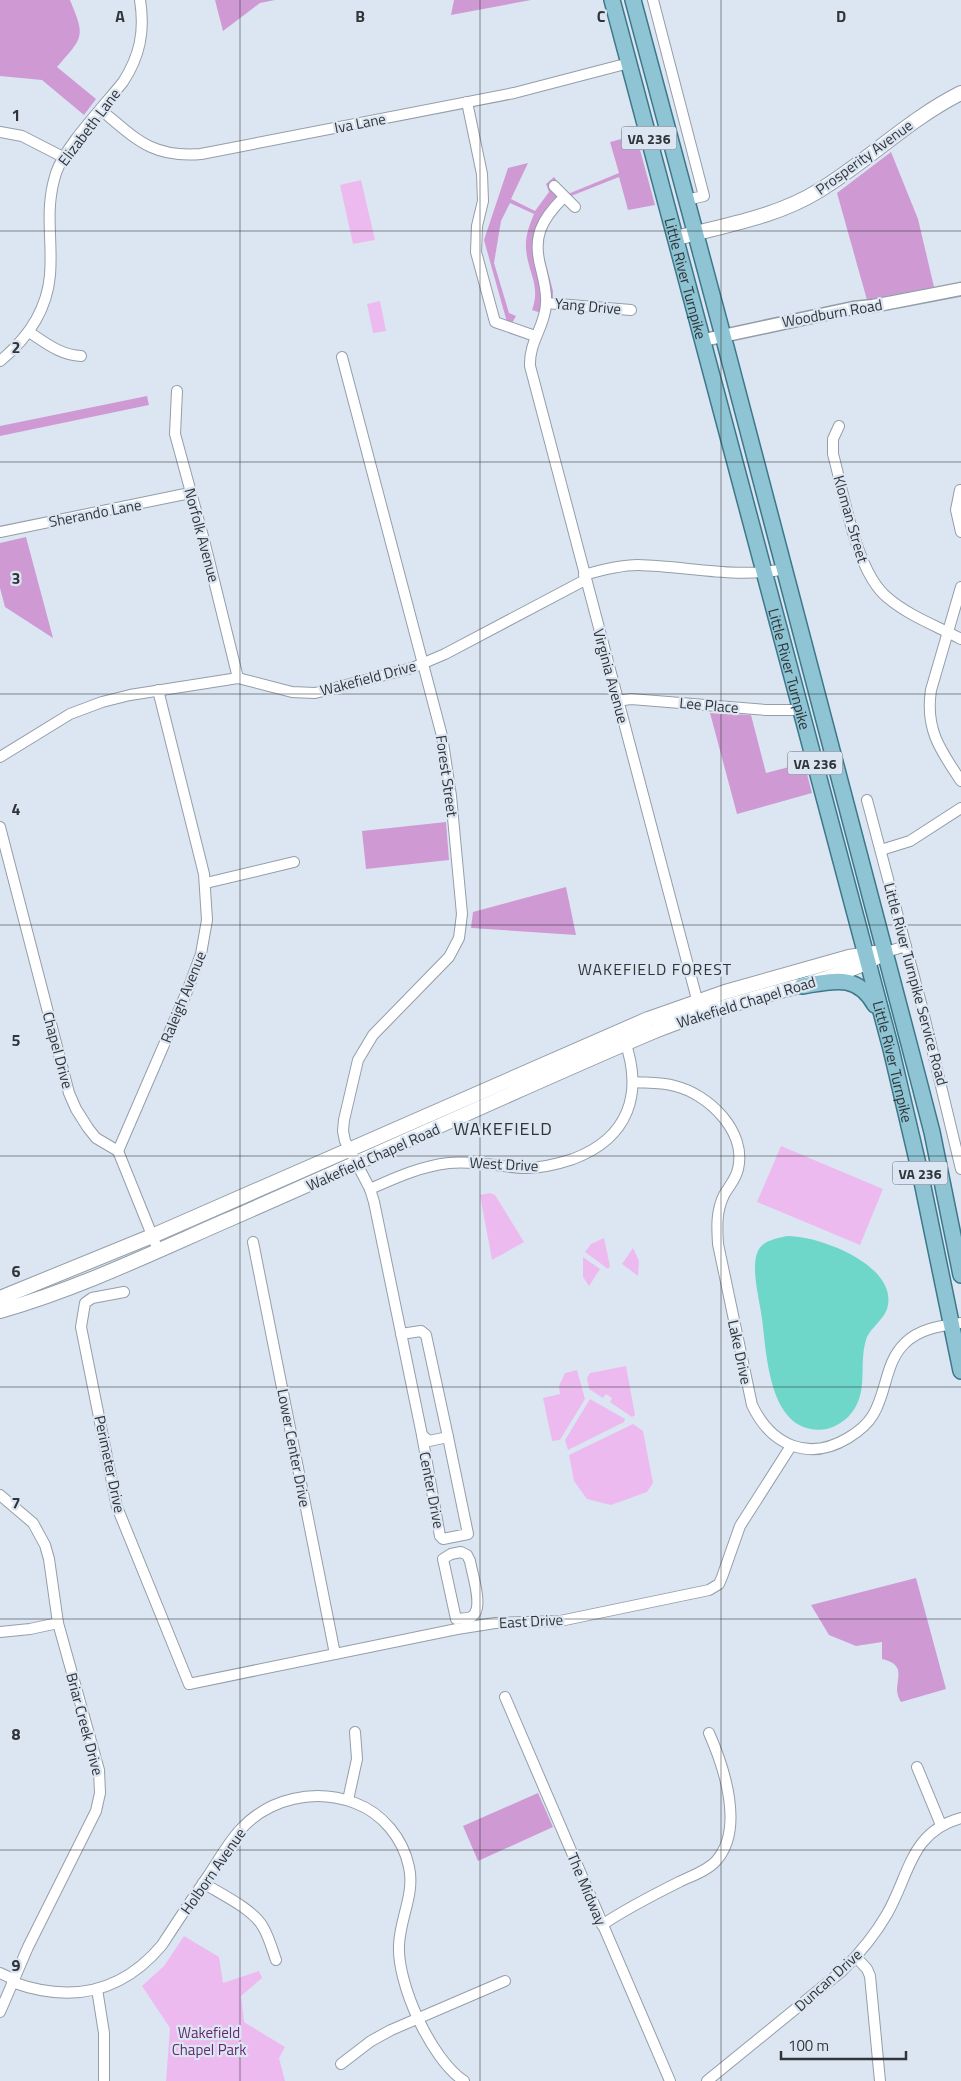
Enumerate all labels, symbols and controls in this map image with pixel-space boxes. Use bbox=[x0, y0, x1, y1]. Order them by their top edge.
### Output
text: A bbox=[115, 4, 125, 28]
text: B bbox=[355, 4, 365, 28]
text: C bbox=[597, 4, 606, 28]
text: D bbox=[836, 4, 846, 28]
street label: Elizabeth Lane bbox=[52, 83, 126, 171]
text: 1 bbox=[12, 103, 20, 127]
street label: Iva Lane bbox=[332, 107, 388, 139]
street label: Prosperity Avenue bbox=[811, 114, 917, 200]
road number: VA 236 bbox=[622, 126, 676, 150]
street label: Little River Turnpike bbox=[659, 215, 713, 342]
street label: Yang Drive bbox=[554, 292, 622, 320]
street label: Woodburn Road bbox=[780, 293, 884, 333]
text: 2 bbox=[12, 335, 20, 359]
street label: Kloman Street bbox=[828, 473, 875, 566]
street label: Norfolk Avenue bbox=[178, 485, 226, 585]
street label: Sherando Lane bbox=[47, 493, 143, 533]
text: 3 bbox=[12, 566, 20, 590]
street label: Little River Turnpike bbox=[763, 606, 817, 732]
street label: Virginia Avenue bbox=[587, 626, 635, 726]
street label: Wakefield Drive bbox=[317, 654, 419, 702]
street label: Lee Place bbox=[678, 691, 740, 719]
street label: Forest Street bbox=[430, 734, 464, 819]
road number: VA 236 bbox=[788, 751, 842, 774]
text: 4 bbox=[12, 797, 21, 821]
street label: Little River Turnpike Service Road bbox=[880, 881, 952, 1087]
street label: Raleigh Avenue bbox=[154, 948, 212, 1046]
district label: WAKEFIELD FOREST bbox=[578, 957, 732, 981]
street label: Wakefield Chapel Road bbox=[674, 970, 818, 1034]
street label: Little River Turnpike bbox=[869, 998, 917, 1124]
street label: Chapel Drive bbox=[37, 1009, 79, 1091]
text: 5 bbox=[12, 1028, 21, 1052]
district label: WAKEFIELD bbox=[453, 1115, 553, 1142]
street label: Wakefield Chapel Road bbox=[302, 1117, 444, 1197]
street label: West Drive bbox=[469, 1151, 539, 1177]
road number: VA 236 bbox=[892, 1162, 948, 1184]
text: 6 bbox=[12, 1259, 21, 1283]
street label: Lake Drive bbox=[722, 1318, 758, 1386]
street label: Lower Center Drive bbox=[271, 1387, 317, 1509]
street label: Perimeter Drive bbox=[88, 1413, 132, 1515]
street label: Center Drive bbox=[413, 1450, 451, 1530]
text: 7 bbox=[12, 1491, 20, 1515]
street label: East Drive bbox=[498, 1608, 564, 1634]
street label: Briar Creek Drive bbox=[60, 1670, 110, 1778]
text: 8 bbox=[12, 1722, 21, 1746]
street label: Holborn Avenue bbox=[175, 1823, 251, 1919]
street label: The Midway bbox=[561, 1849, 613, 1929]
street label: Duncan Drive bbox=[789, 1943, 867, 2017]
text: 9 bbox=[12, 1953, 21, 1977]
park label: Wakefield Chapel Park bbox=[172, 2021, 246, 2061]
scale bar bbox=[781, 2028, 906, 2060]
text: 100 m bbox=[788, 2034, 829, 2057]

